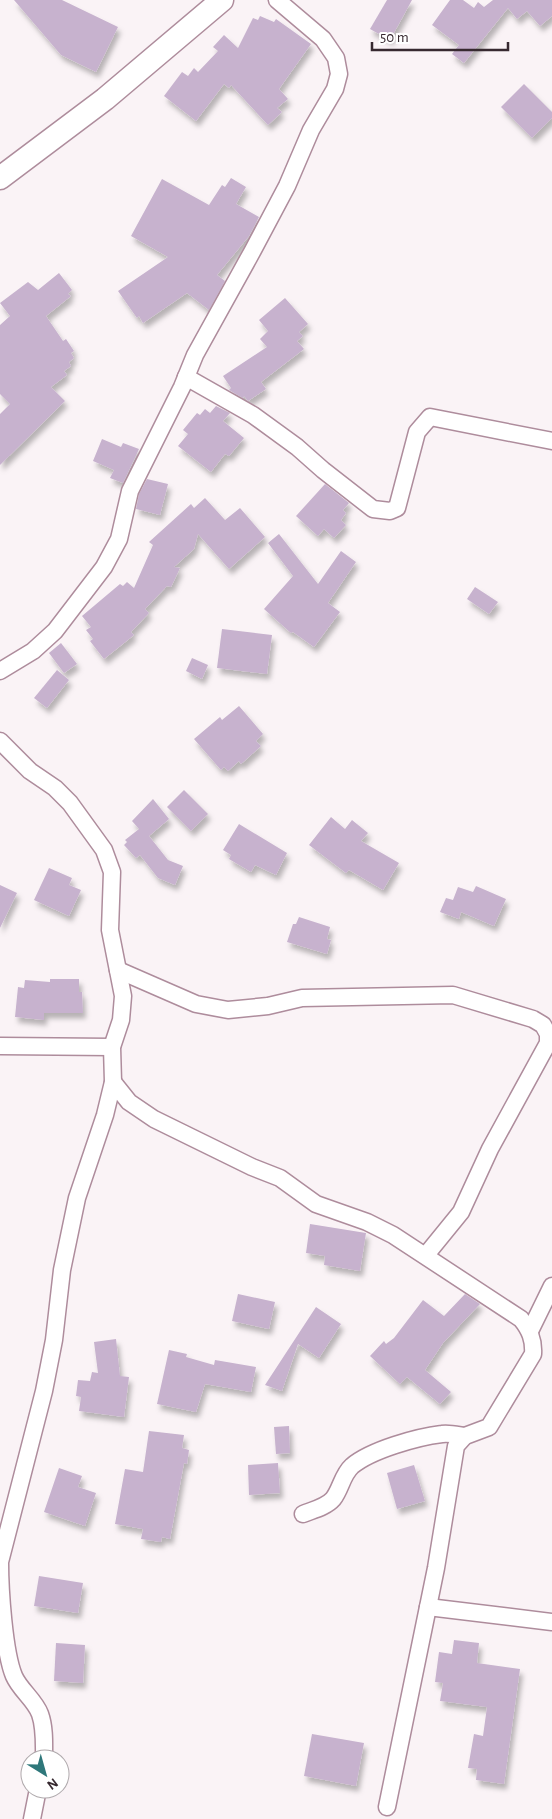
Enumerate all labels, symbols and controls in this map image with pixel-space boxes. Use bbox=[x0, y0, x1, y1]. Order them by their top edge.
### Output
scale bar bbox=[372, 20, 508, 52]
text: 50 m bbox=[380, 30, 409, 45]
north arrow bbox=[20, 1749, 70, 1799]
text: N bbox=[44, 1775, 60, 1792]

